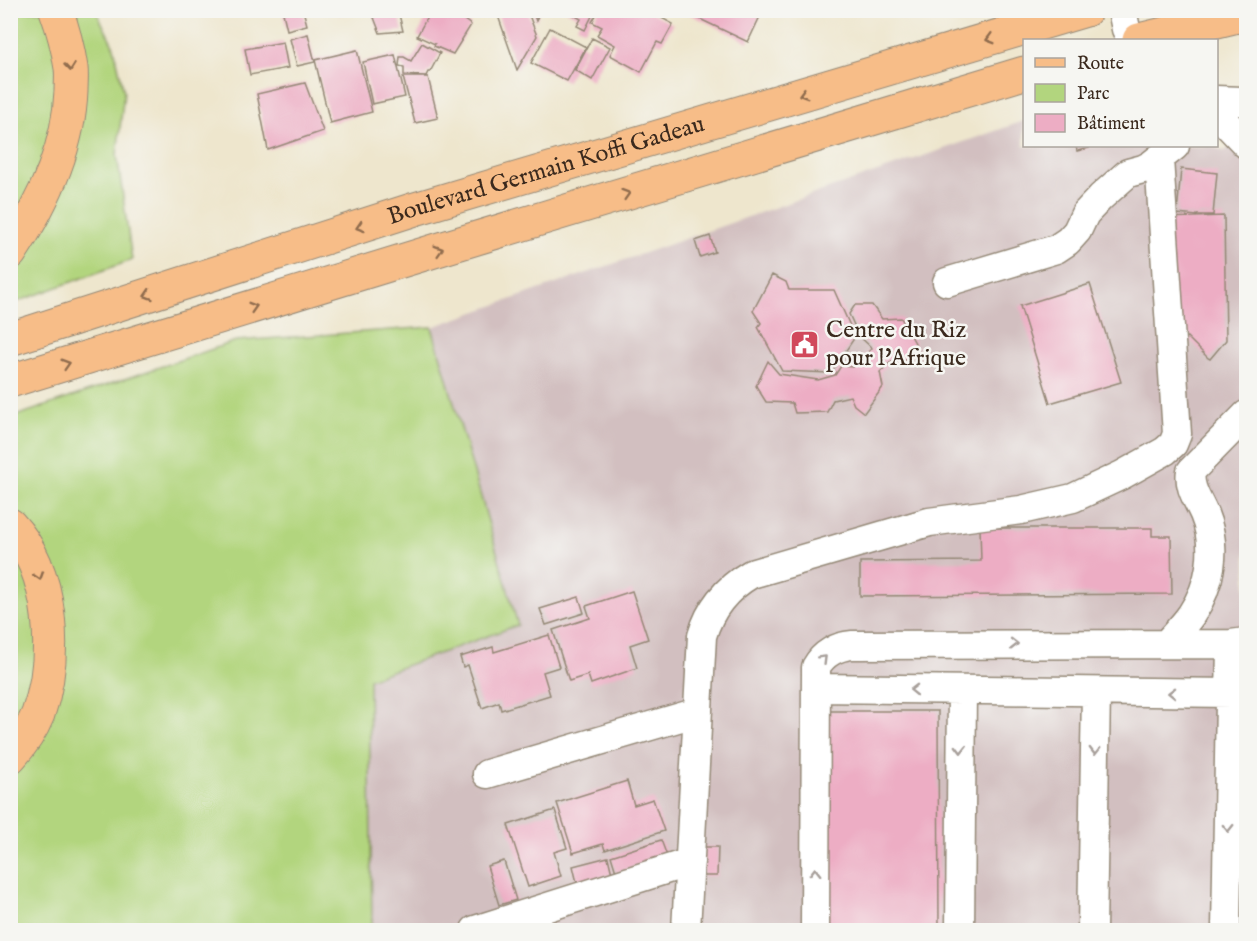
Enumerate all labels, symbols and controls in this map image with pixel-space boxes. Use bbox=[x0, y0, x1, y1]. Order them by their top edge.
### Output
one-way arrow bbox=[985, 32, 996, 44]
legend bbox=[1023, 39, 1218, 147]
text: Route bbox=[1077, 53, 1124, 76]
one-way arrow bbox=[63, 62, 76, 72]
text: Parc bbox=[1077, 83, 1110, 106]
one-way arrow bbox=[798, 87, 809, 99]
street label: Boulevard Germain Koffi Gadeau bbox=[384, 108, 708, 232]
text: Bâtiment bbox=[1077, 113, 1146, 136]
one-way arrow bbox=[620, 189, 631, 201]
one-way arrow bbox=[355, 220, 366, 232]
one-way arrow bbox=[433, 245, 444, 257]
one-way arrow bbox=[143, 288, 154, 300]
one-way arrow bbox=[247, 302, 258, 314]
place label: Centre du Riz pour l'Afrique bbox=[826, 315, 966, 374]
public building icon: Centre du Riz pour l'Afrique bbox=[789, 328, 821, 360]
one-way arrow bbox=[60, 359, 71, 371]
one-way arrow bbox=[31, 570, 44, 581]
one-way arrow bbox=[1009, 638, 1018, 650]
one-way arrow bbox=[816, 656, 827, 667]
one-way arrow bbox=[910, 684, 919, 696]
one-way arrow bbox=[1168, 687, 1177, 699]
one-way arrow bbox=[955, 745, 967, 754]
one-way arrow bbox=[1089, 746, 1101, 755]
one-way arrow bbox=[1222, 824, 1234, 833]
one-way arrow bbox=[809, 868, 821, 877]

